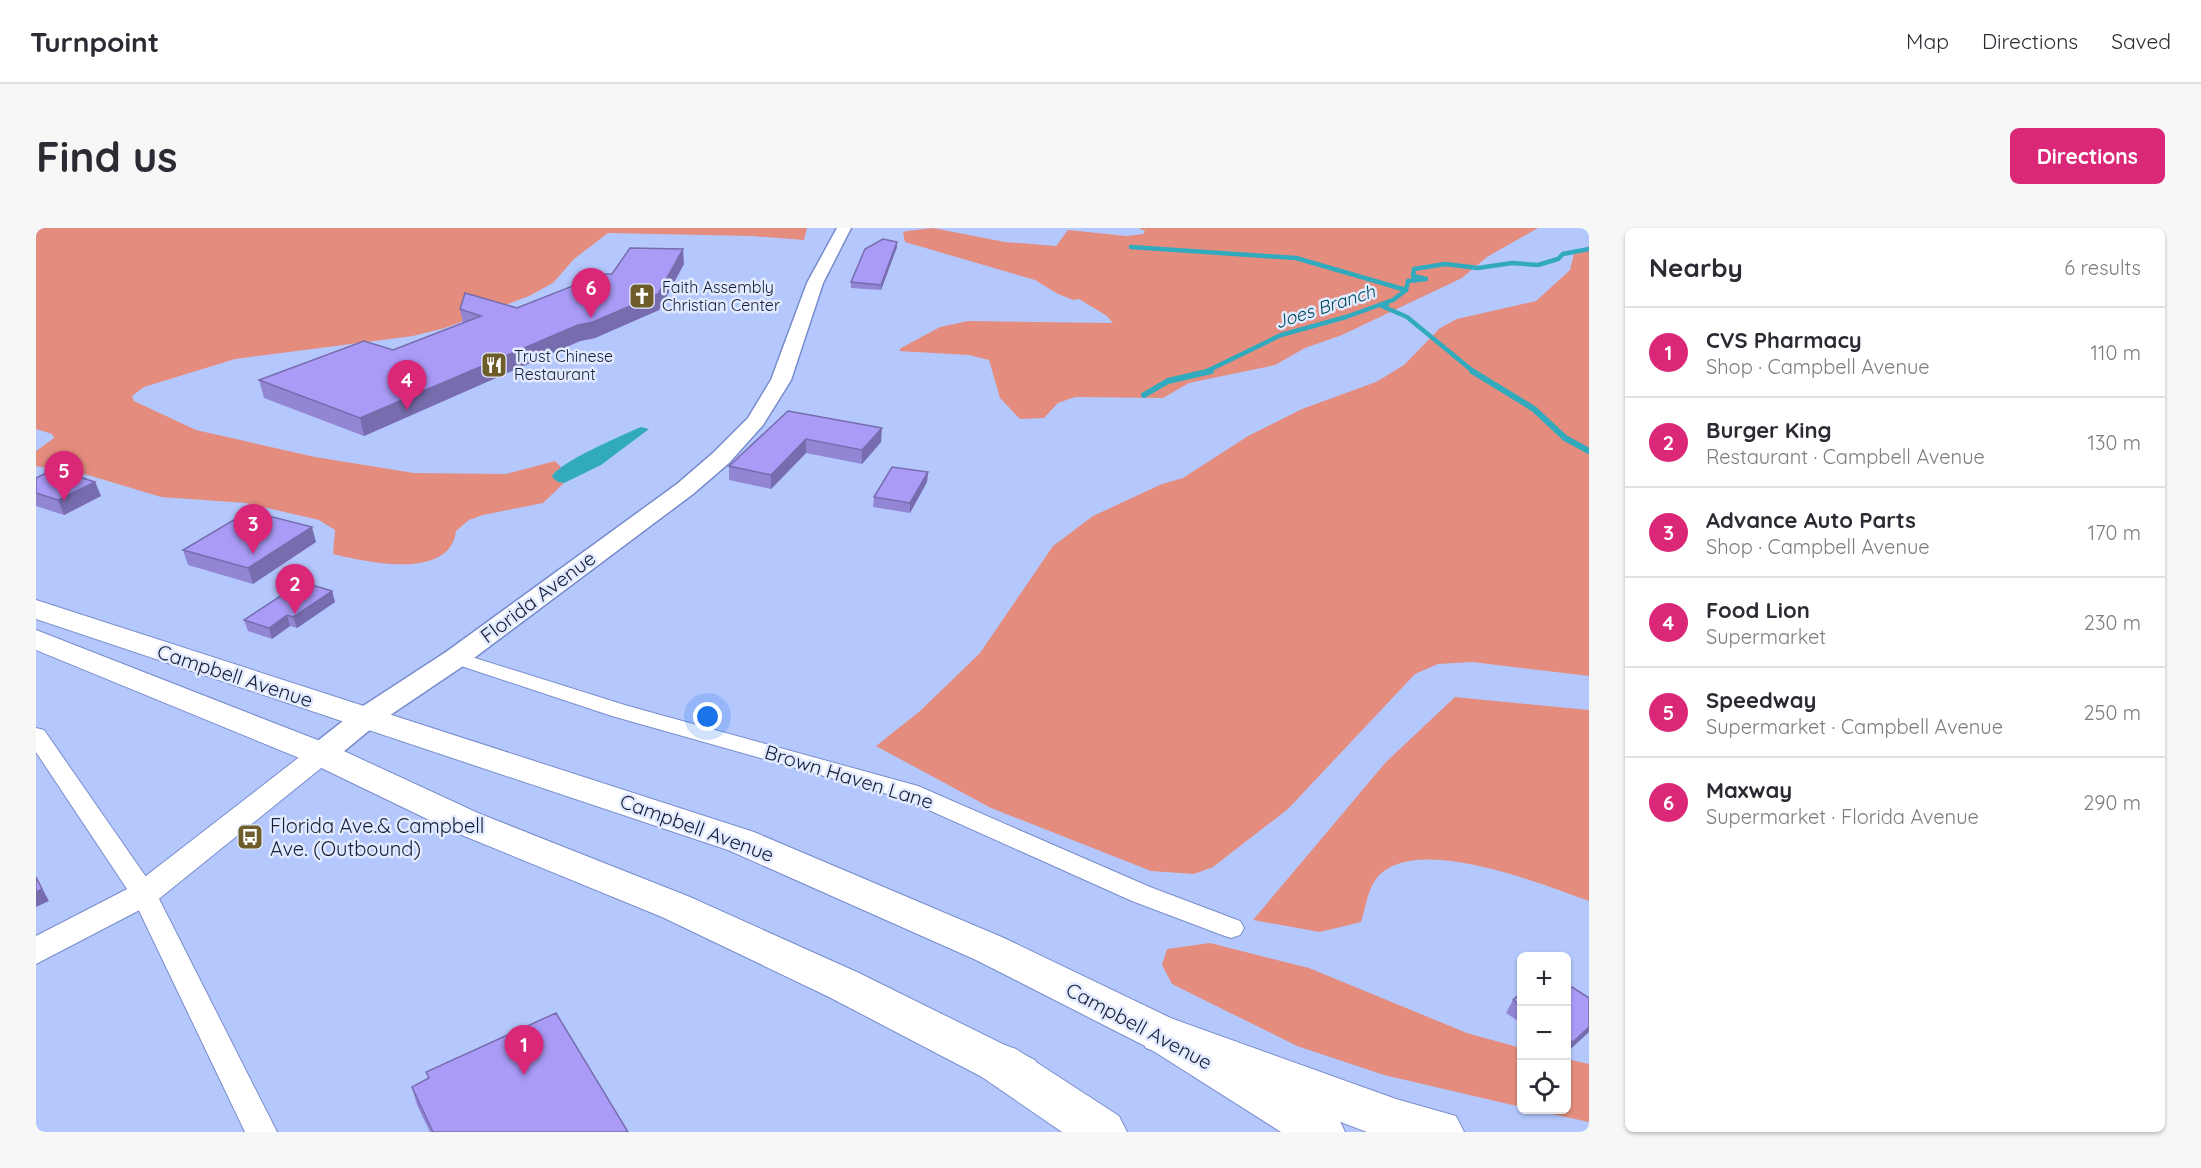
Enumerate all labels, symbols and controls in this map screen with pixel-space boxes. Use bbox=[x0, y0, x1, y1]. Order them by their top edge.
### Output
text: Turnpoint bbox=[30, 24, 159, 59]
text: Map bbox=[1906, 28, 1949, 54]
text: Directions bbox=[1982, 28, 2078, 54]
text: Saved bbox=[2111, 28, 2171, 54]
button: Directions bbox=[2010, 128, 2165, 184]
text: Find us bbox=[36, 130, 178, 183]
text: Nearby bbox=[1649, 251, 1743, 284]
text: 6 results bbox=[2064, 255, 2141, 280]
pin: 6 bbox=[572, 268, 610, 318]
place label: Faith Assembly Christian Center bbox=[662, 277, 780, 315]
water label: Joes Branch bbox=[1272, 279, 1379, 334]
church icon: Faith Assembly Christian Center bbox=[627, 281, 657, 311]
text: CVS Pharmacy bbox=[1706, 326, 1862, 354]
text: 1 bbox=[1665, 340, 1672, 365]
text: 110 m bbox=[2091, 340, 2141, 365]
place label: Trust Chinese Restaurant bbox=[514, 346, 613, 384]
restaurant icon: Trust Chinese Restaurant bbox=[479, 350, 509, 380]
text: Shop · Campbell Avenue bbox=[1706, 354, 1930, 379]
pin: 4 bbox=[388, 360, 427, 410]
text: Burger King bbox=[1706, 416, 1832, 444]
text: 2 bbox=[1663, 430, 1674, 455]
text: 130 m bbox=[2088, 430, 2141, 455]
text: Restaurant · Campbell Avenue bbox=[1706, 444, 1985, 469]
pin: 5 bbox=[45, 452, 84, 501]
pin: 3 bbox=[234, 504, 272, 554]
text: Advance Auto Parts bbox=[1706, 506, 1916, 534]
text: 3 bbox=[1663, 520, 1674, 545]
text: 170 m bbox=[2088, 520, 2141, 545]
text: Shop · Campbell Avenue bbox=[1706, 534, 1930, 559]
street label: Florida Avenue bbox=[475, 545, 600, 648]
pin: 2 bbox=[276, 564, 314, 614]
text: Food Lion bbox=[1706, 596, 1810, 624]
text: 4 bbox=[1663, 610, 1674, 635]
text: 230 m bbox=[2084, 610, 2141, 635]
text: Supermarket bbox=[1706, 624, 1826, 649]
street label: Campbell Avenue bbox=[154, 639, 316, 712]
text: Speedway bbox=[1706, 686, 1816, 714]
text: 5 bbox=[1663, 700, 1674, 725]
text: 250 m bbox=[2083, 700, 2141, 725]
your location bbox=[693, 702, 722, 731]
text: Supermarket · Campbell Avenue bbox=[1706, 714, 2003, 739]
street label: Brown Haven Lane bbox=[762, 739, 937, 814]
text: Maxway bbox=[1706, 776, 1792, 804]
street label: Campbell Avenue bbox=[617, 788, 778, 867]
text: 6 bbox=[1663, 790, 1674, 815]
text: 290 m bbox=[2083, 790, 2141, 815]
text: Supermarket · Florida Avenue bbox=[1706, 804, 1979, 829]
place label: Florida Ave.& Campbell Ave. (Outbound) bbox=[270, 813, 484, 861]
bus stop icon: Florida Ave.& Campbell Ave. (Outbound) bbox=[235, 822, 265, 852]
map controls bbox=[1517, 952, 1571, 1114]
button: + bbox=[1517, 952, 1571, 1006]
street label: Campbell Avenue bbox=[1062, 976, 1217, 1075]
button: − bbox=[1517, 1006, 1571, 1060]
pin: 1 bbox=[504, 1026, 544, 1075]
button: locate bbox=[1517, 1060, 1571, 1114]

